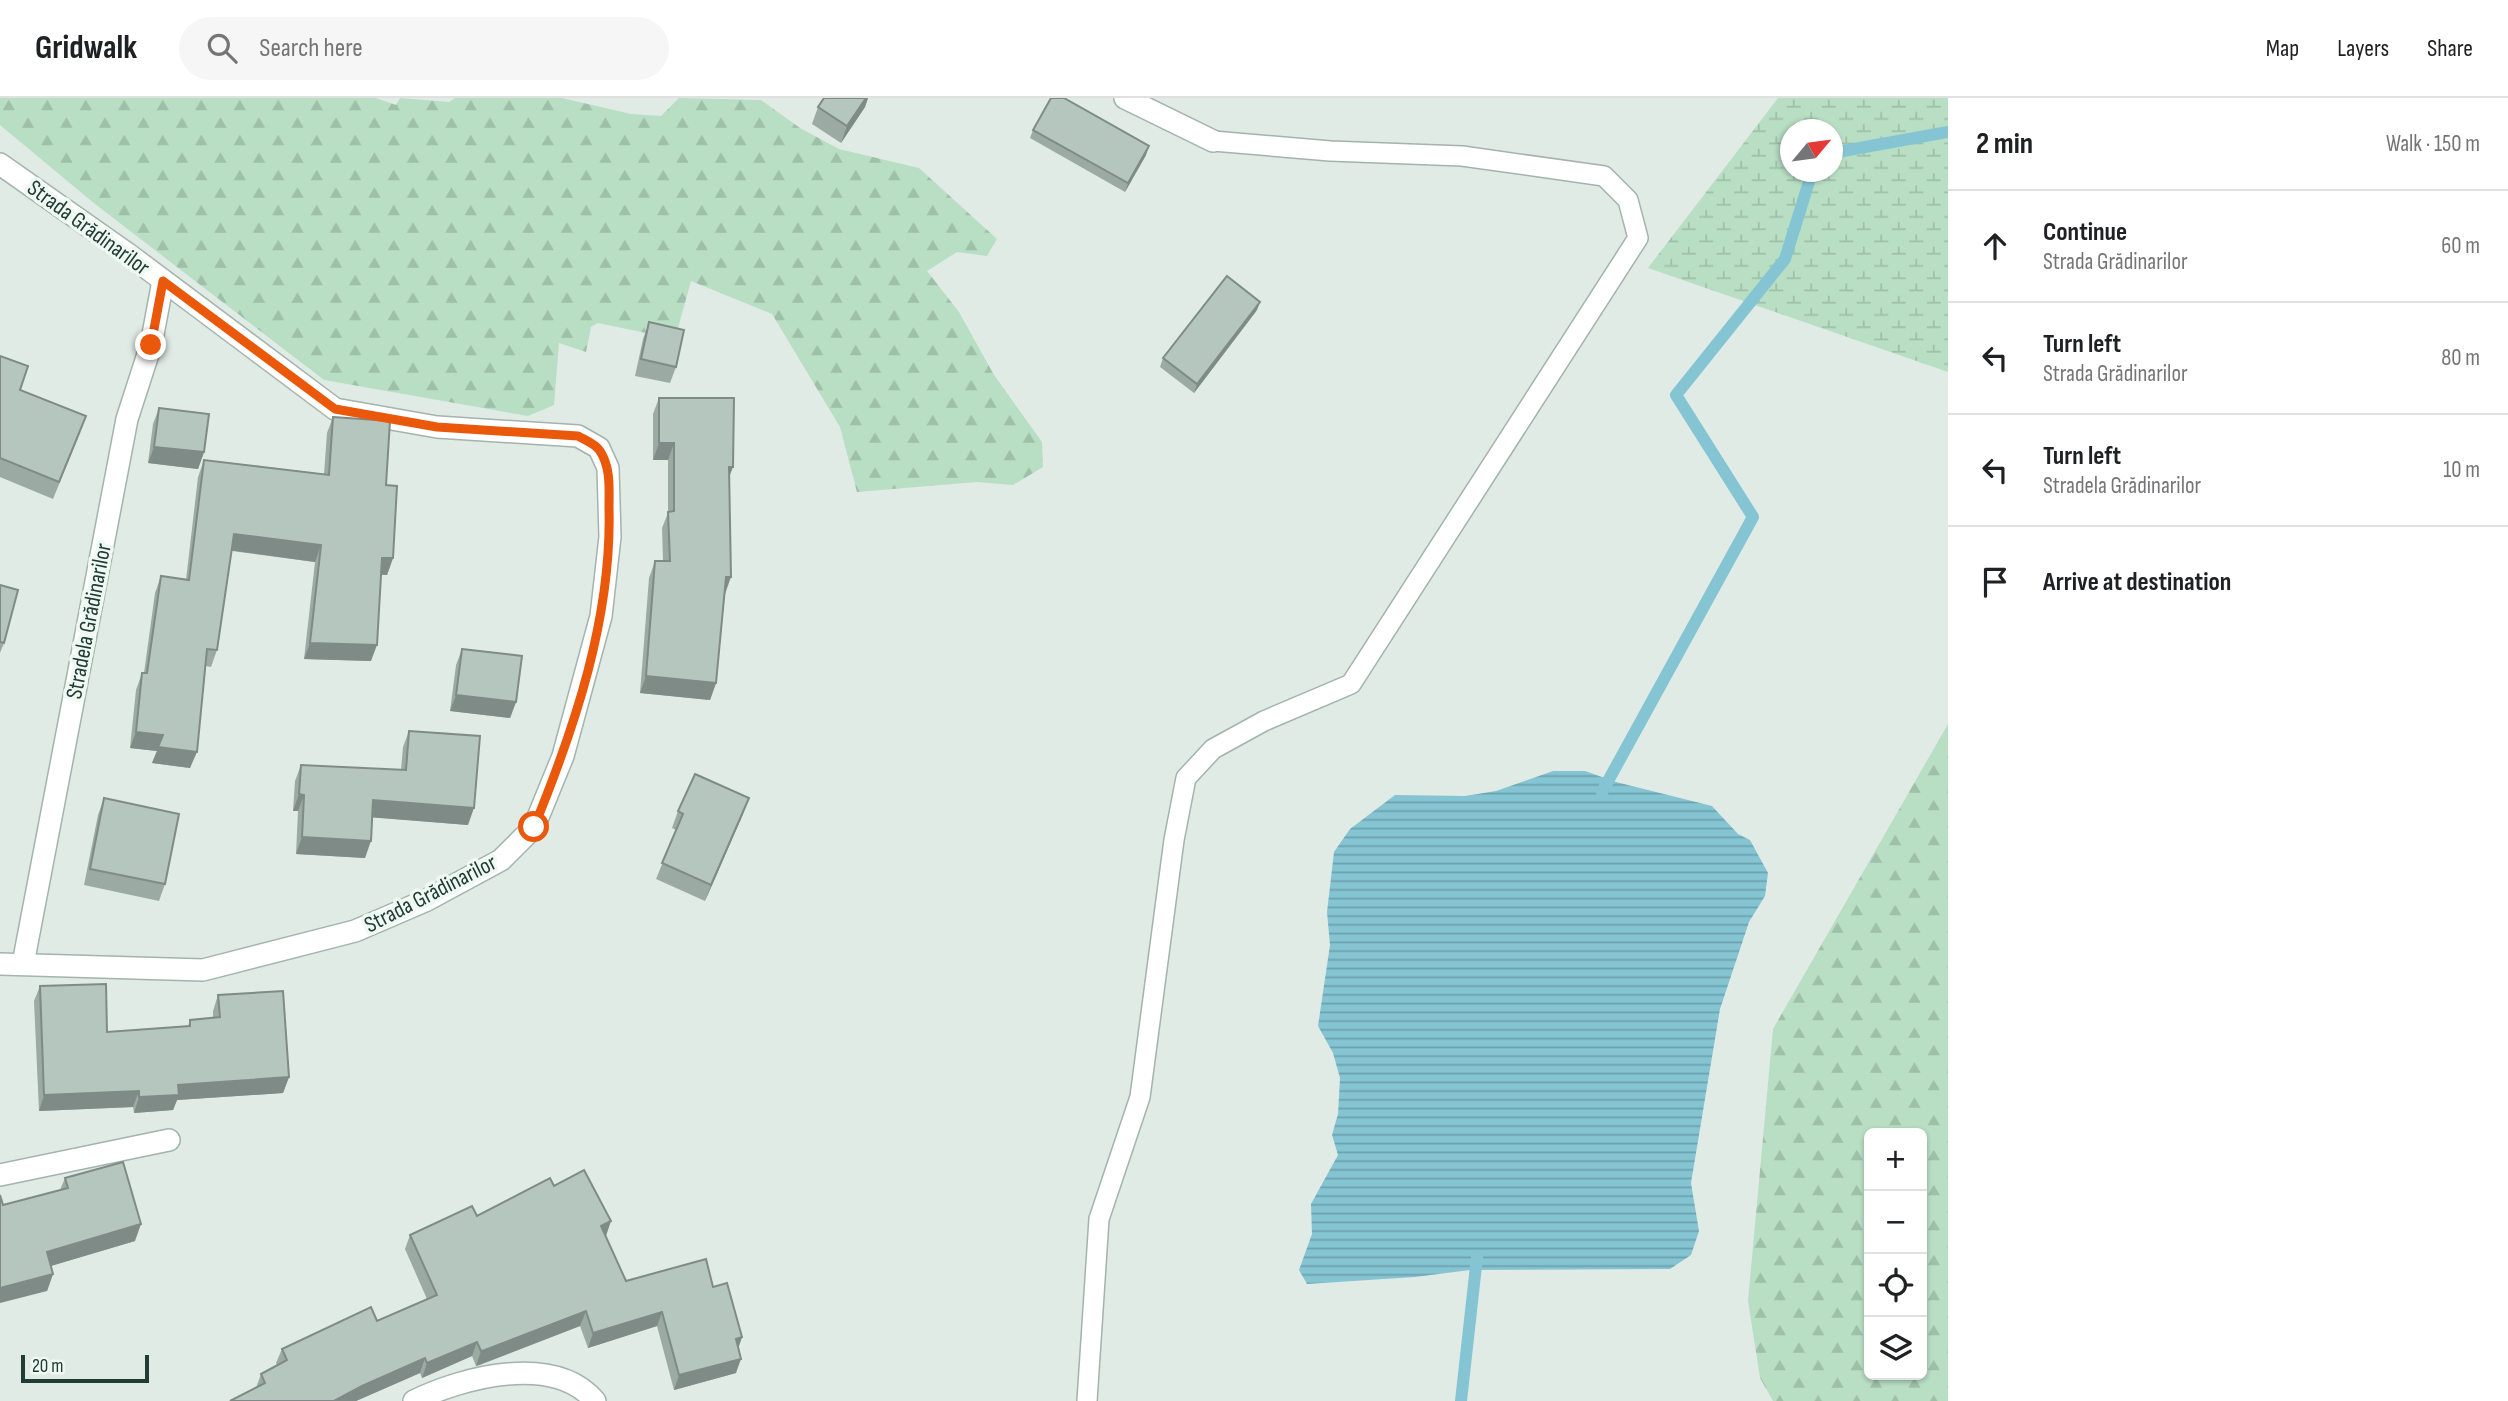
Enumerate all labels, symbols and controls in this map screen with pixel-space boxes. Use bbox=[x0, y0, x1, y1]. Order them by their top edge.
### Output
search box bbox=[179, 17, 669, 80]
text: Gridwalk bbox=[35, 28, 137, 68]
icon: search bbox=[203, 29, 241, 67]
text: Search here bbox=[259, 33, 363, 64]
text: Map bbox=[2266, 34, 2299, 63]
text: Layers bbox=[2337, 34, 2389, 63]
text: Share bbox=[2427, 34, 2473, 63]
north arrow bbox=[1780, 119, 1843, 182]
text: 2 min bbox=[1976, 126, 2033, 162]
text: Walk · 150 m bbox=[2386, 130, 2480, 158]
street label: Strada Grădinarilor bbox=[22, 174, 155, 282]
text: Continue bbox=[2043, 217, 2127, 248]
icon: ahead bbox=[1976, 227, 2014, 265]
text: 60 m bbox=[2441, 232, 2480, 260]
text: Strada Grădinarilor bbox=[2043, 248, 2188, 276]
route end bbox=[135, 329, 166, 360]
text: Turn left bbox=[2043, 329, 2121, 360]
icon: left bbox=[1976, 339, 2014, 377]
text: 80 m bbox=[2441, 344, 2480, 372]
text: Strada Grădinarilor bbox=[2043, 360, 2188, 388]
text: Turn left bbox=[2043, 441, 2121, 472]
icon: left bbox=[1976, 451, 2014, 489]
text: 10 m bbox=[2443, 456, 2480, 484]
text: Stradela Grădinarilor bbox=[2043, 472, 2201, 500]
street label: Stradela Grădinarilor bbox=[60, 541, 118, 701]
icon: arrive bbox=[1976, 563, 2014, 601]
text: Arrive at destination bbox=[2043, 567, 2231, 598]
route start bbox=[518, 811, 549, 842]
street label: Strada Grădinarilor bbox=[360, 848, 502, 939]
map controls bbox=[1864, 1128, 1927, 1380]
button: + bbox=[1864, 1128, 1927, 1191]
button: − bbox=[1864, 1191, 1927, 1254]
button: locate bbox=[1864, 1254, 1927, 1317]
button: layers bbox=[1864, 1317, 1927, 1380]
scale bar bbox=[21, 1352, 149, 1384]
text: 20 m bbox=[32, 1355, 64, 1378]

